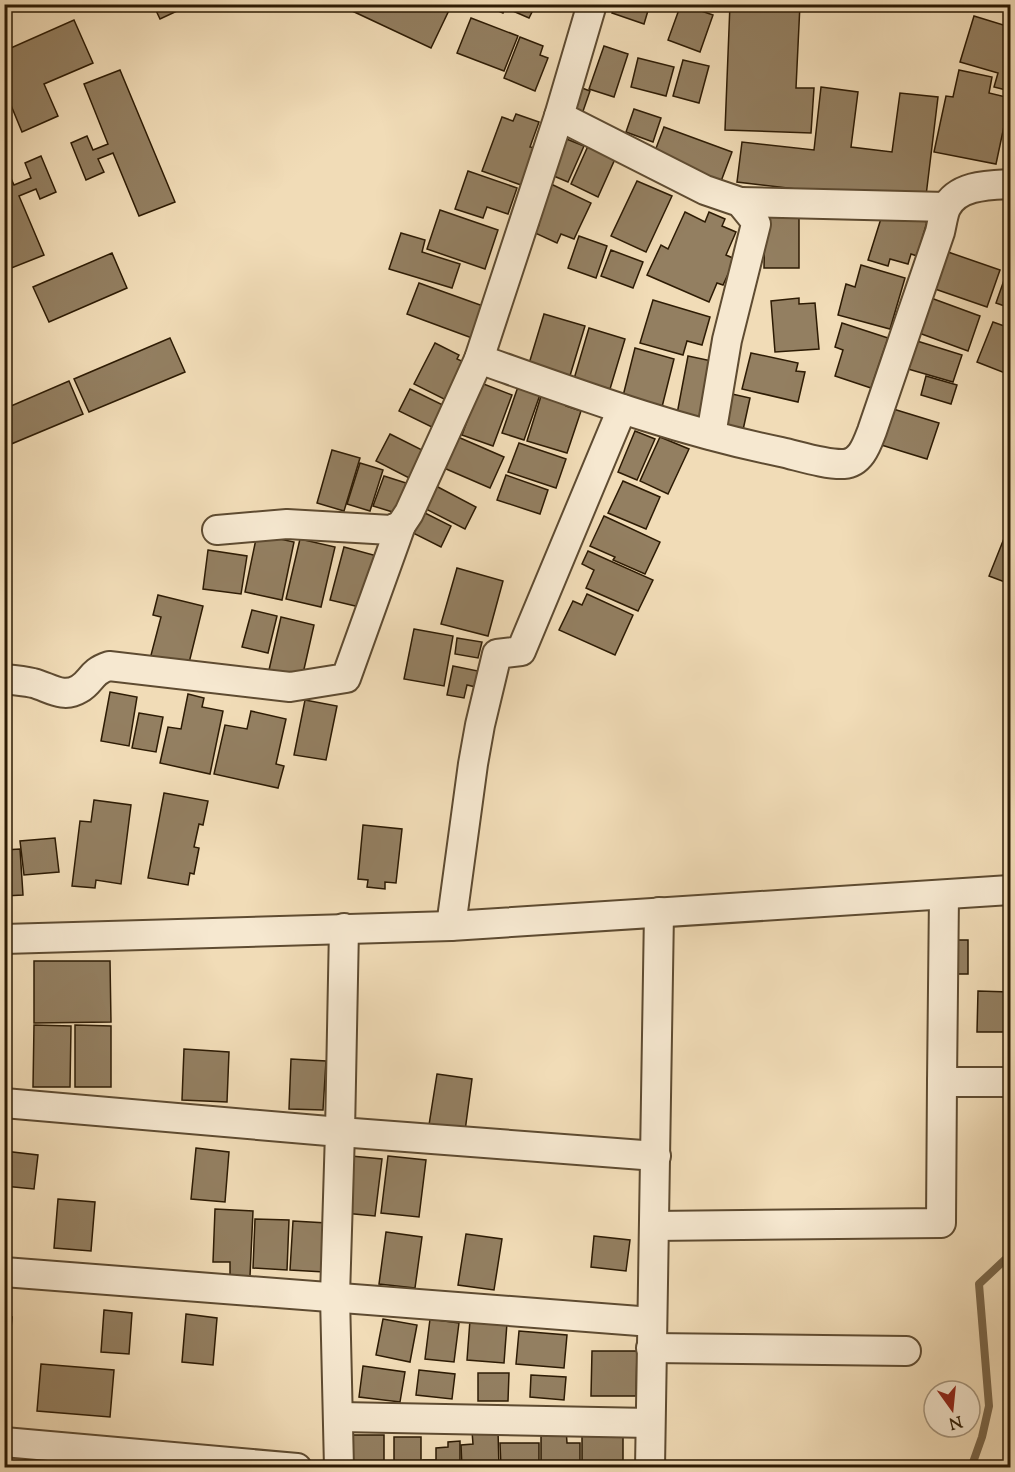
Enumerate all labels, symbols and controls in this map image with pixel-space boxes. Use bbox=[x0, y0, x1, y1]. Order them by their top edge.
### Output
north arrow bbox=[922, 1379, 982, 1439]
text: N bbox=[946, 1408, 964, 1434]

